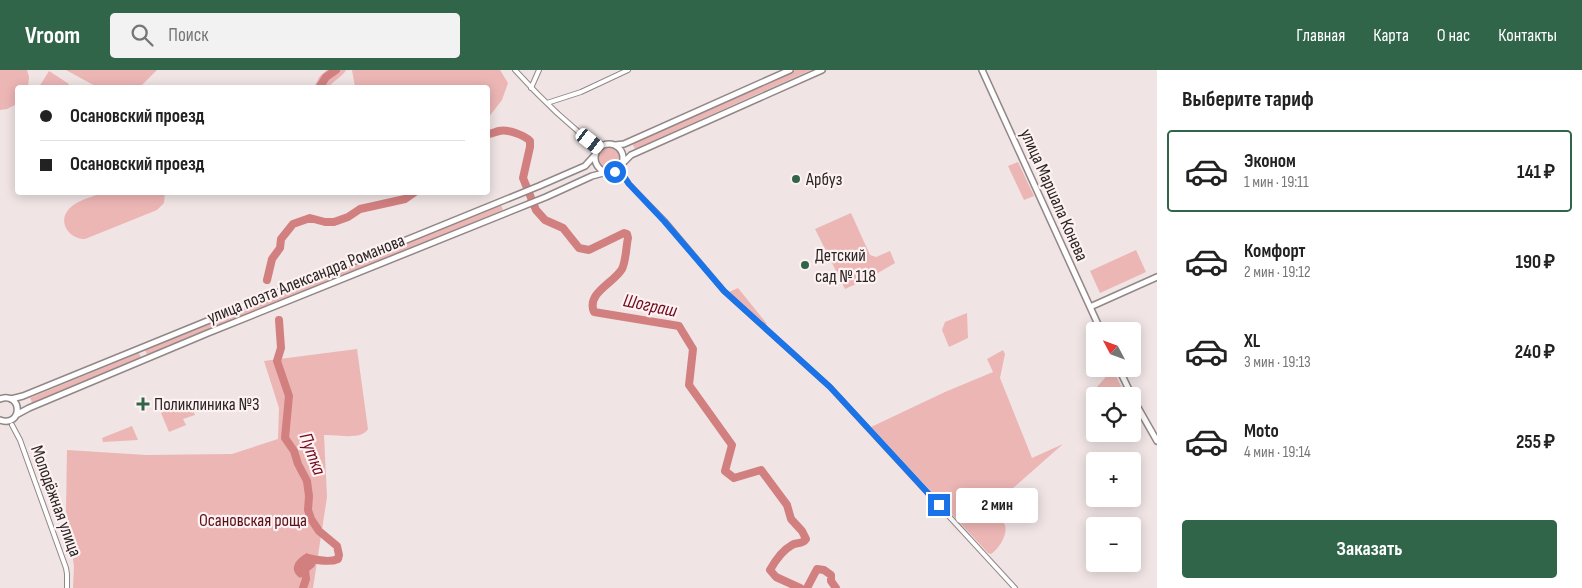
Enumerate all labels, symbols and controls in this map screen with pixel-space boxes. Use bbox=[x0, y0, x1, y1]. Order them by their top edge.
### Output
search box bbox=[110, 13, 460, 58]
text: Vroom bbox=[25, 21, 80, 50]
icon: search bbox=[128, 21, 156, 49]
text: Поиск bbox=[168, 24, 208, 47]
text: Главная bbox=[1296, 25, 1345, 46]
text: Карта bbox=[1373, 25, 1409, 46]
text: О нас bbox=[1437, 25, 1470, 46]
text: Контакты bbox=[1498, 25, 1557, 46]
text: Выберите тариф bbox=[1182, 86, 1314, 113]
text: Осановский проезд bbox=[70, 105, 204, 128]
car bbox=[573, 126, 606, 156]
street label: улица Маршала Конева bbox=[1015, 126, 1093, 264]
icon: car bbox=[1184, 149, 1229, 194]
text: Эконом bbox=[1244, 150, 1296, 173]
text: Осановский проезд bbox=[70, 153, 204, 176]
route start bbox=[604, 161, 626, 183]
text: 141 ₽ bbox=[1517, 161, 1555, 184]
place label: Арбуз bbox=[805, 169, 843, 190]
marker: Арбуз bbox=[790, 173, 802, 185]
text: 1 мин · 19:11 bbox=[1244, 173, 1309, 192]
street label: улица поэта Александра Романова bbox=[204, 230, 408, 328]
icon: car bbox=[1184, 239, 1229, 284]
text: Комфорт bbox=[1244, 240, 1306, 263]
place label: Детский сад № 118 bbox=[815, 245, 876, 287]
text: 190 ₽ bbox=[1515, 251, 1555, 274]
marker: Детский сад № 118 bbox=[799, 259, 811, 271]
text: 2 мин · 19:12 bbox=[1244, 263, 1311, 282]
water label: Шограш bbox=[621, 289, 679, 323]
north arrow bbox=[1086, 322, 1141, 378]
map controls bbox=[1086, 322, 1141, 572]
icon: car bbox=[1184, 329, 1229, 374]
text: XL bbox=[1244, 330, 1260, 353]
text: 240 ₽ bbox=[1515, 341, 1555, 364]
text: 3 мин · 19:13 bbox=[1244, 353, 1311, 372]
button: locate bbox=[1086, 387, 1141, 442]
place label: Поликлиника №3 bbox=[154, 394, 260, 415]
marker: Поликлиника №3 bbox=[136, 397, 150, 411]
icon: car bbox=[1184, 419, 1229, 464]
text: Moto bbox=[1244, 420, 1279, 443]
water label: Путка bbox=[294, 430, 331, 479]
text: 255 ₽ bbox=[1516, 431, 1555, 454]
street label: Молодёжная улица bbox=[26, 442, 86, 560]
text: 4 мин · 19:14 bbox=[1244, 443, 1311, 462]
button: + bbox=[1086, 452, 1141, 507]
callout: 2 мин bbox=[956, 488, 1039, 522]
route end bbox=[928, 494, 950, 516]
text: 2 мин bbox=[981, 496, 1013, 515]
park label: Осановская роща bbox=[199, 510, 307, 531]
button: − bbox=[1086, 517, 1141, 572]
button: Заказать bbox=[1182, 520, 1557, 578]

